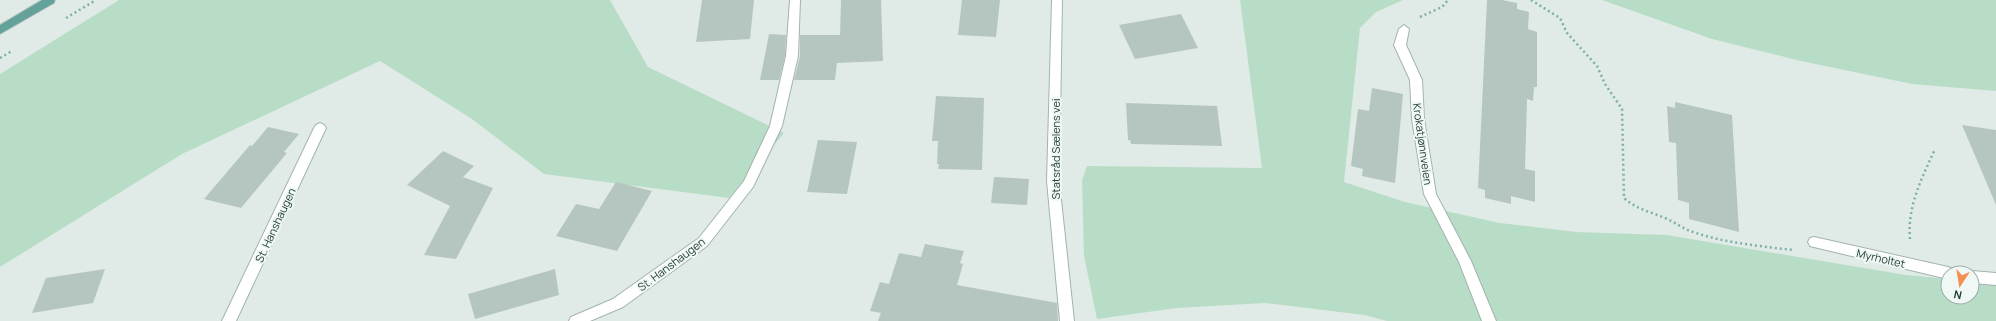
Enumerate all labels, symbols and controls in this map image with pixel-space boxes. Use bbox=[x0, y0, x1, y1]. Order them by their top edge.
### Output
street label: Statsråd Sælens vei bbox=[1048, 99, 1063, 199]
street label: Krokatjønnveien bbox=[1410, 102, 1436, 186]
street label: St. Hanshaugen bbox=[251, 185, 299, 265]
street label: St. Hanshaugen bbox=[634, 234, 708, 294]
street label: Myrholtet bbox=[1855, 245, 1907, 271]
north arrow bbox=[1940, 265, 1980, 305]
text: N bbox=[1952, 287, 1963, 303]

